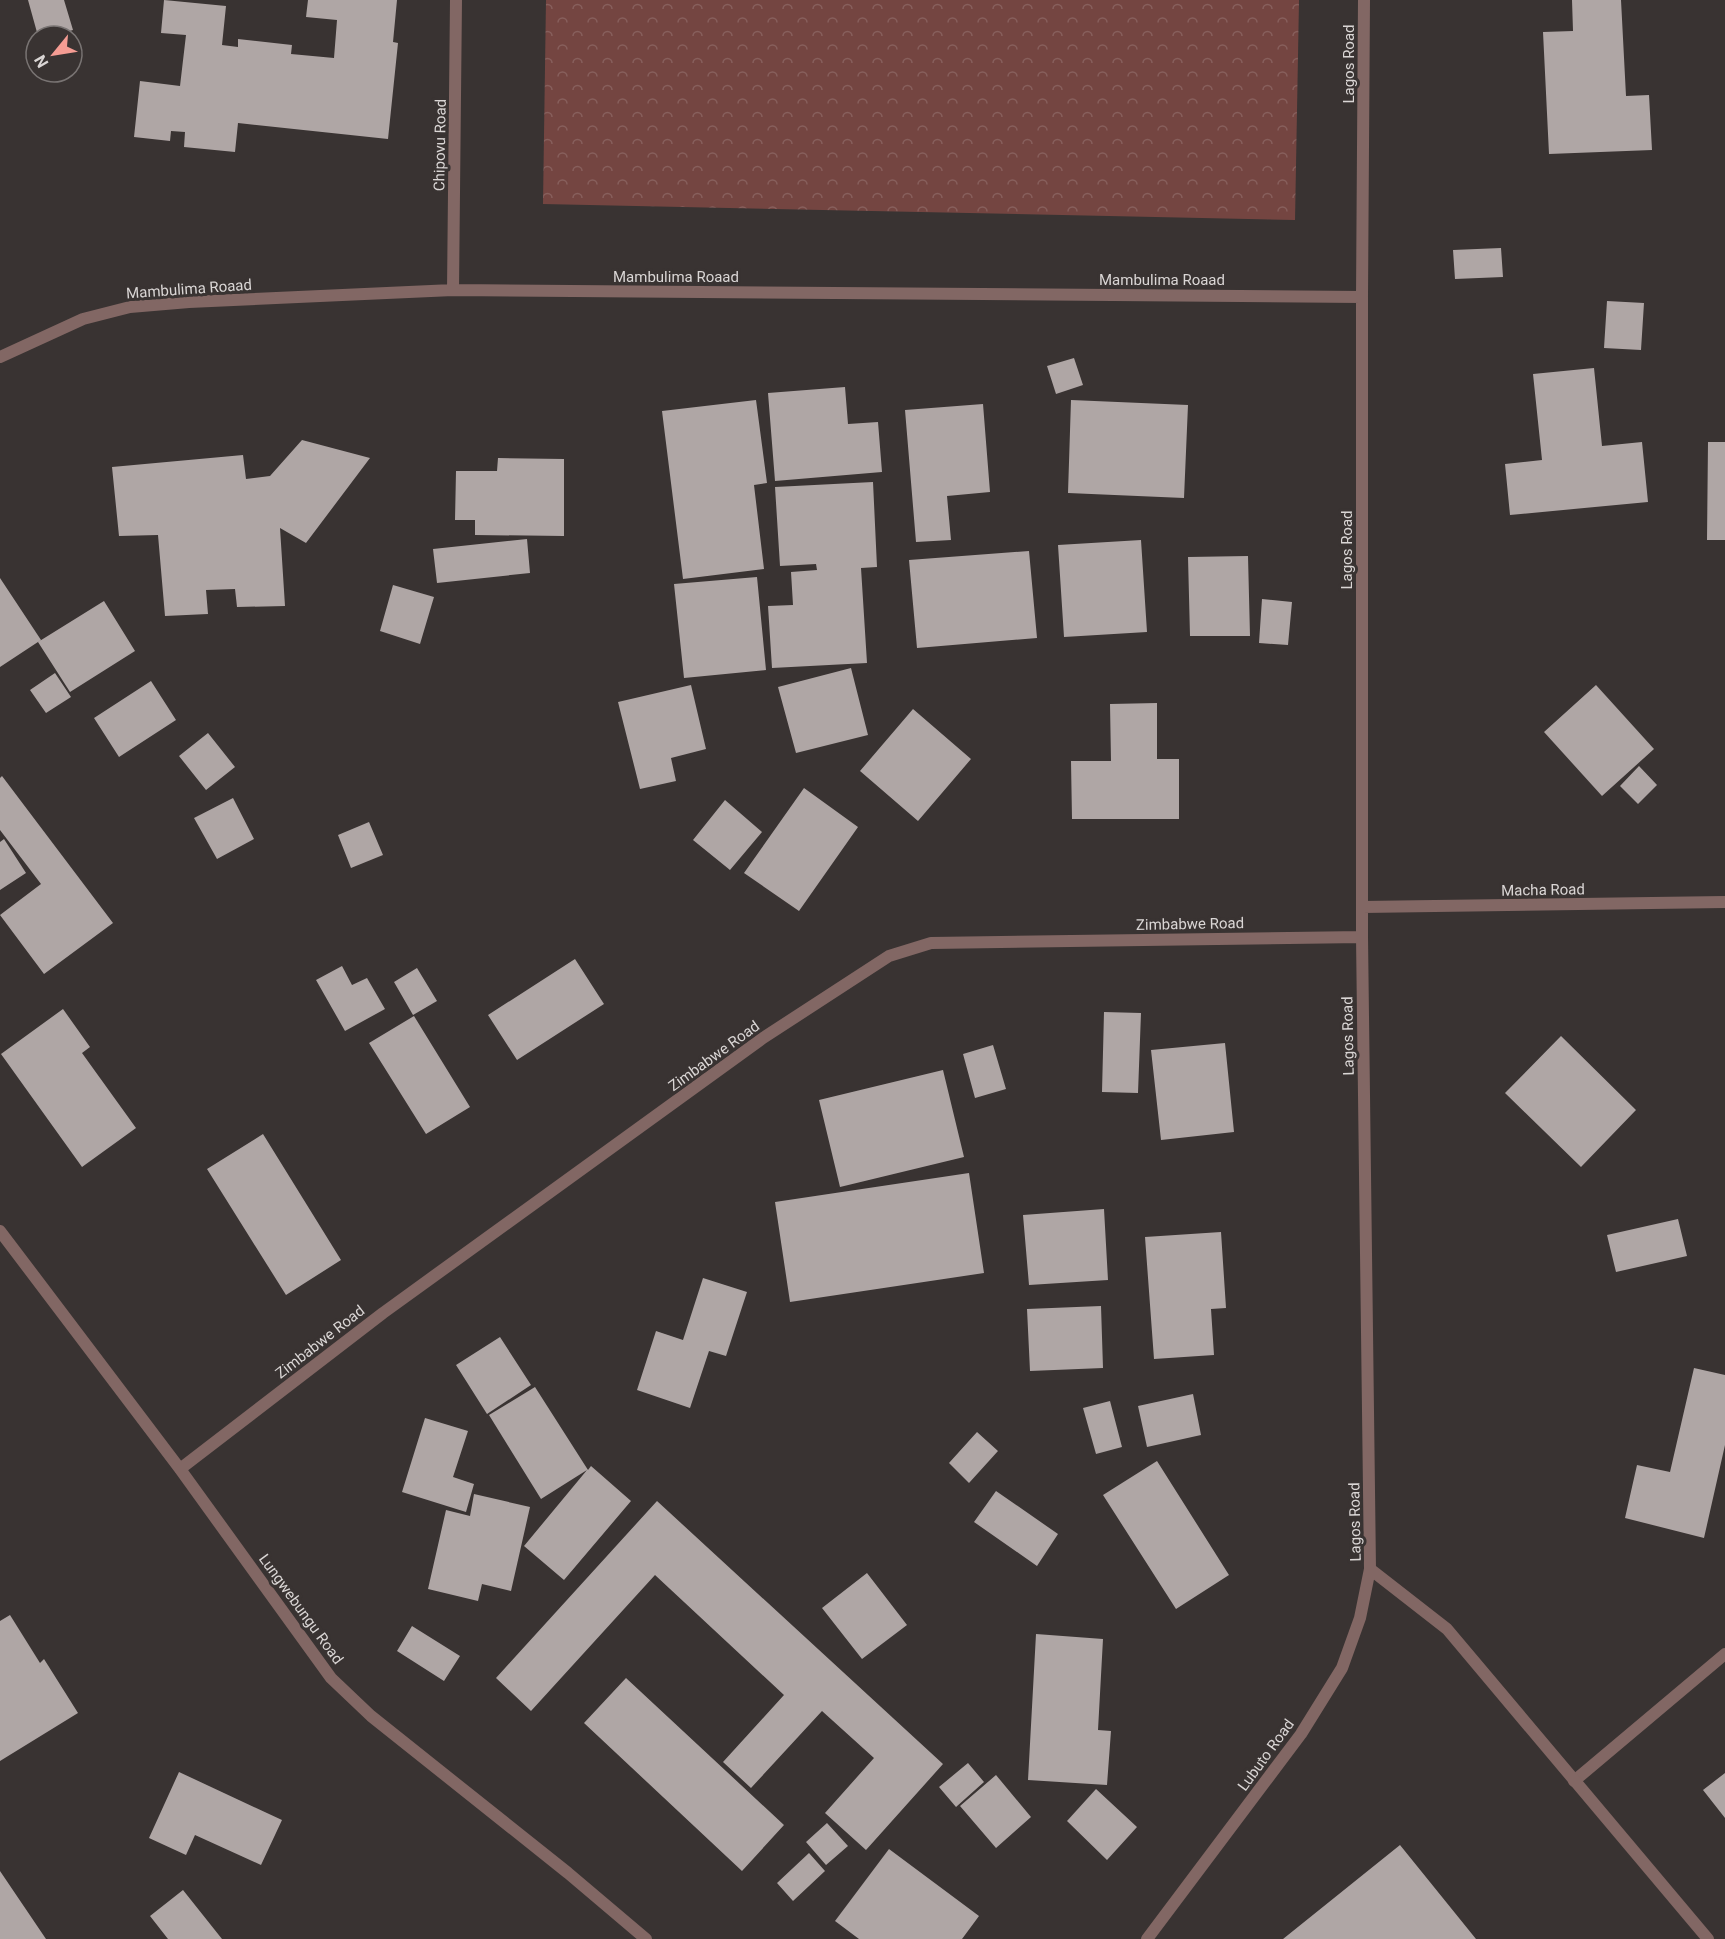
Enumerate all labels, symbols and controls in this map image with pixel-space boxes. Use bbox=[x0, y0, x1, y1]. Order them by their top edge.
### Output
north arrow bbox=[24, 24, 84, 84]
street label: Lagos Road bbox=[1340, 24, 1358, 104]
text: N bbox=[30, 52, 52, 71]
street label: Chipovu Road bbox=[430, 99, 450, 191]
street label: Mambulima Roaad bbox=[613, 268, 739, 286]
street label: Mambulima Roaad bbox=[1099, 271, 1225, 289]
street label: Mambulima Roaad bbox=[126, 276, 252, 302]
street label: Lagos Road bbox=[1338, 510, 1356, 590]
street label: Macha Road bbox=[1501, 880, 1585, 900]
street label: Zimbabwe Road bbox=[1136, 914, 1244, 934]
street label: Lagos Road bbox=[1338, 996, 1358, 1076]
street label: Zimbabwe Road bbox=[665, 1017, 763, 1095]
street label: Zimbabwe Road bbox=[272, 1302, 368, 1382]
street label: Lagos Road bbox=[1345, 1482, 1365, 1562]
street label: Lungwebungu Road bbox=[255, 1550, 347, 1668]
street label: Lubuto Road bbox=[1234, 1716, 1298, 1794]

